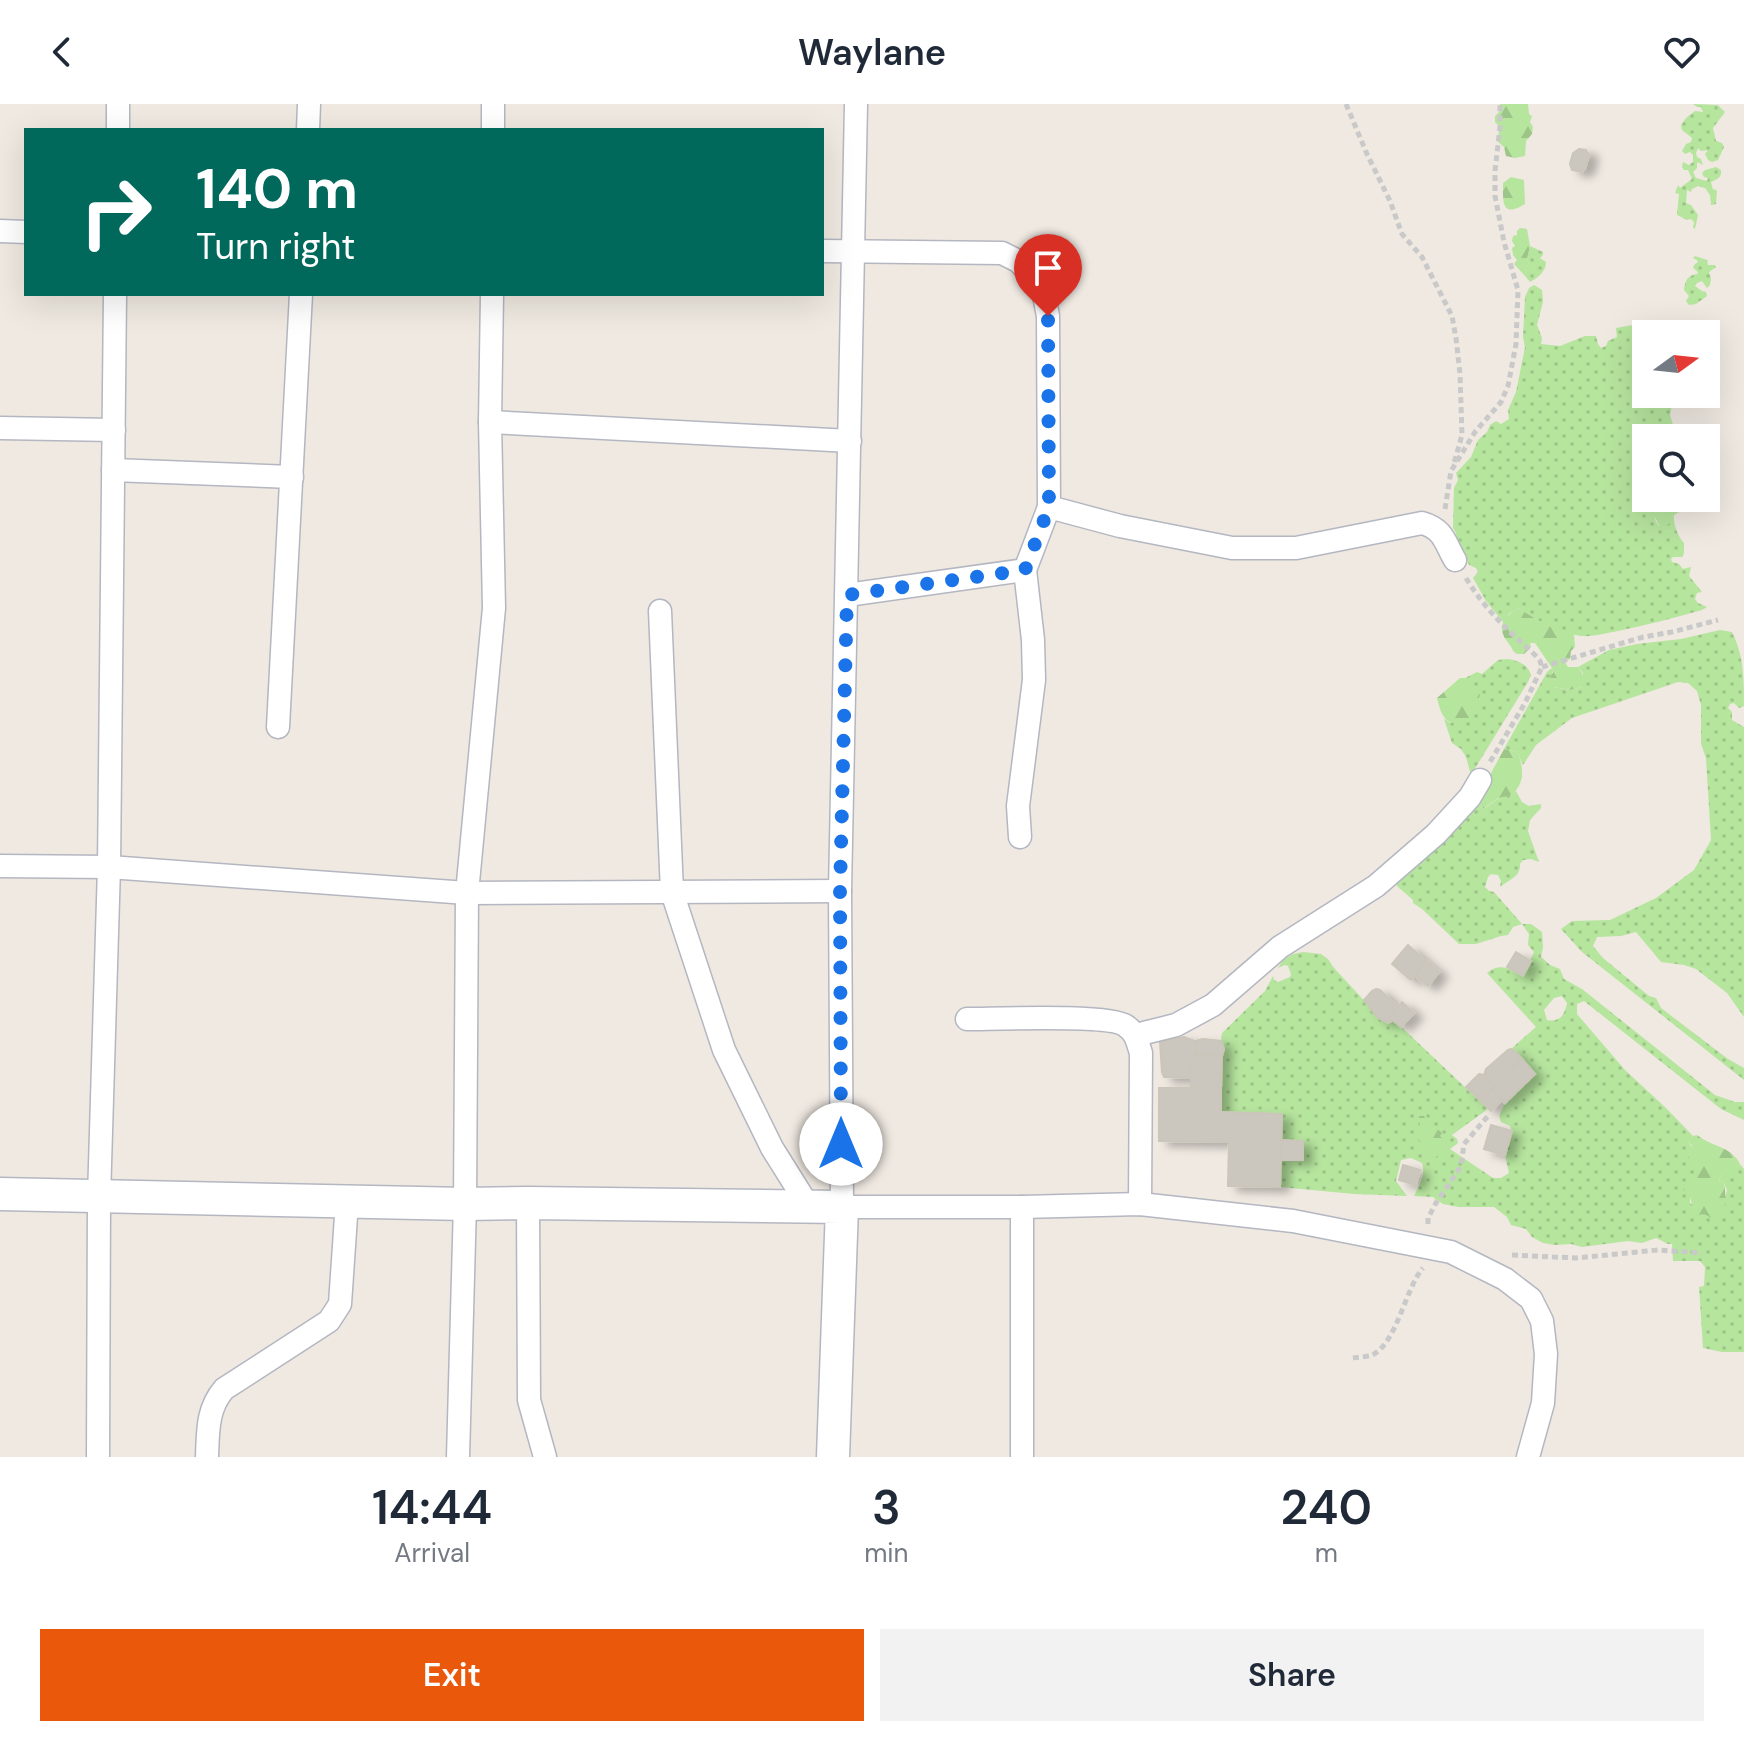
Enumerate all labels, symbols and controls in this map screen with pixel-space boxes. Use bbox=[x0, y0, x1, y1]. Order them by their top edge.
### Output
text: Waylane bbox=[798, 29, 946, 76]
icon: back bbox=[40, 30, 84, 74]
icon: heart bbox=[1660, 30, 1704, 74]
text: 140 m bbox=[196, 152, 358, 225]
icon: right bbox=[64, 160, 168, 264]
text: Turn right bbox=[196, 223, 355, 270]
pin bbox=[1014, 234, 1082, 316]
icon: arrive bbox=[1026, 246, 1070, 290]
north arrow bbox=[1632, 320, 1720, 408]
map controls bbox=[1632, 320, 1720, 512]
button: search bbox=[1632, 424, 1720, 512]
position arrow bbox=[799, 1102, 883, 1186]
text: 14:44 bbox=[372, 1476, 492, 1539]
text: 3 bbox=[872, 1476, 901, 1539]
text: 240 bbox=[1281, 1476, 1372, 1539]
text: Arrival bbox=[394, 1536, 470, 1570]
text: min bbox=[864, 1536, 909, 1570]
text: m bbox=[1315, 1536, 1338, 1570]
button: Exit bbox=[40, 1629, 864, 1721]
button: Share bbox=[880, 1629, 1704, 1721]

